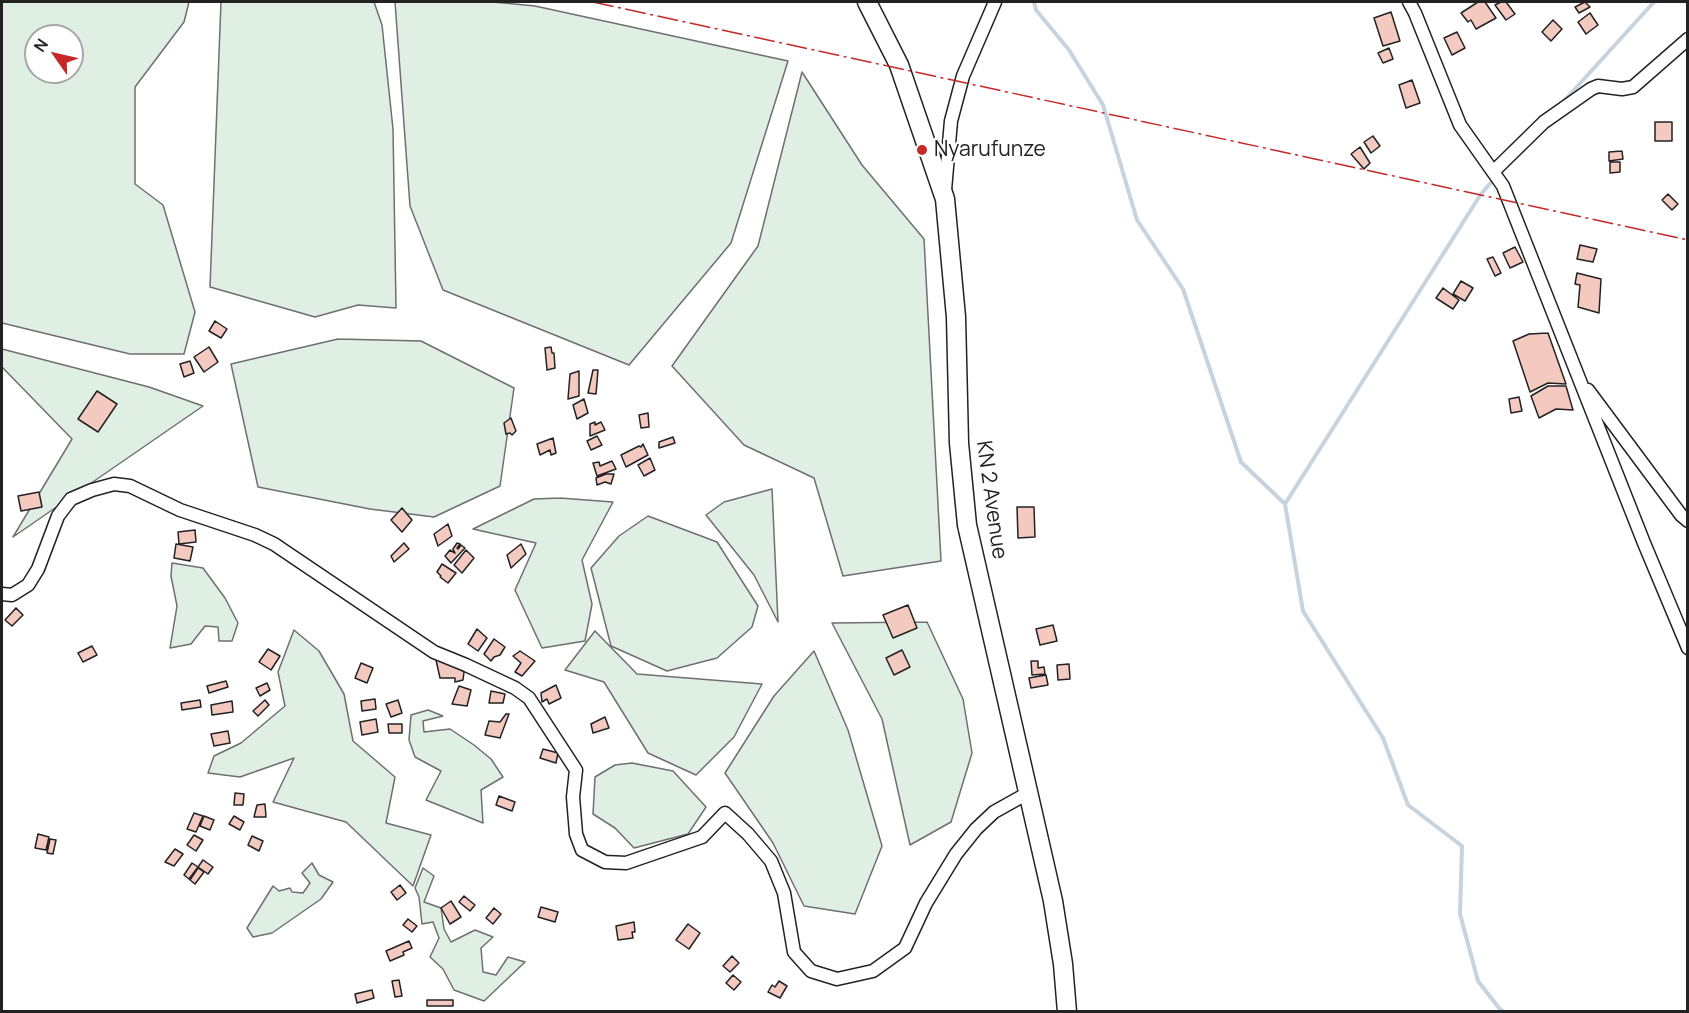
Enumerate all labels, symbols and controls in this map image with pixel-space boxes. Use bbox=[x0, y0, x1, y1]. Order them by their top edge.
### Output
north arrow bbox=[24, 24, 84, 84]
text: N bbox=[28, 34, 53, 56]
place label: Nyarufunze bbox=[934, 137, 1046, 163]
marker: Nyarufunze bbox=[915, 143, 929, 157]
street label: KN 2 Avenue bbox=[970, 439, 1012, 561]

